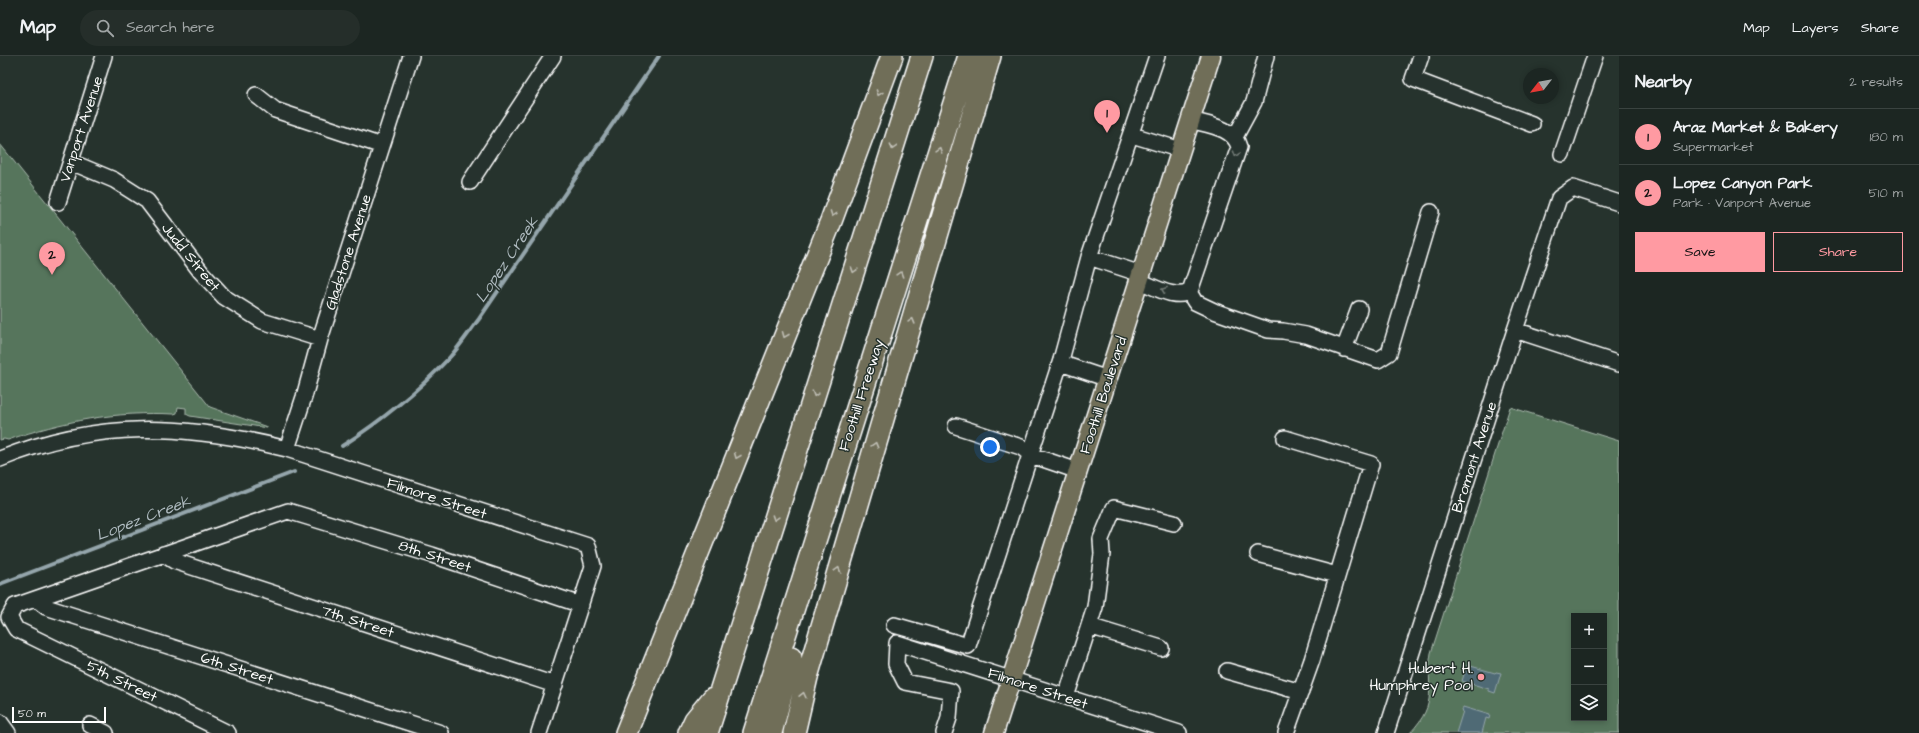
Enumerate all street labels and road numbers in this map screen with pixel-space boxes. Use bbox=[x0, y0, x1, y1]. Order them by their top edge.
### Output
street label: Vanport Avenue bbox=[54, 73, 109, 185]
street label: Gladstone Avenue bbox=[320, 192, 377, 313]
street label: Judd Street bbox=[156, 218, 225, 296]
street label: Foothill Boulevard bbox=[1075, 333, 1132, 457]
street label: Foothill Freeway bbox=[833, 336, 890, 454]
street label: Bromont Avenue bbox=[1447, 399, 1502, 515]
street label: Filmore Street bbox=[384, 472, 489, 525]
street label: 8th Street bbox=[396, 535, 474, 578]
street label: 7th Street bbox=[319, 600, 397, 643]
street label: 6th Street bbox=[198, 647, 276, 690]
street label: 5th Street bbox=[83, 655, 161, 708]
street label: Filmore Street bbox=[985, 662, 1090, 715]

